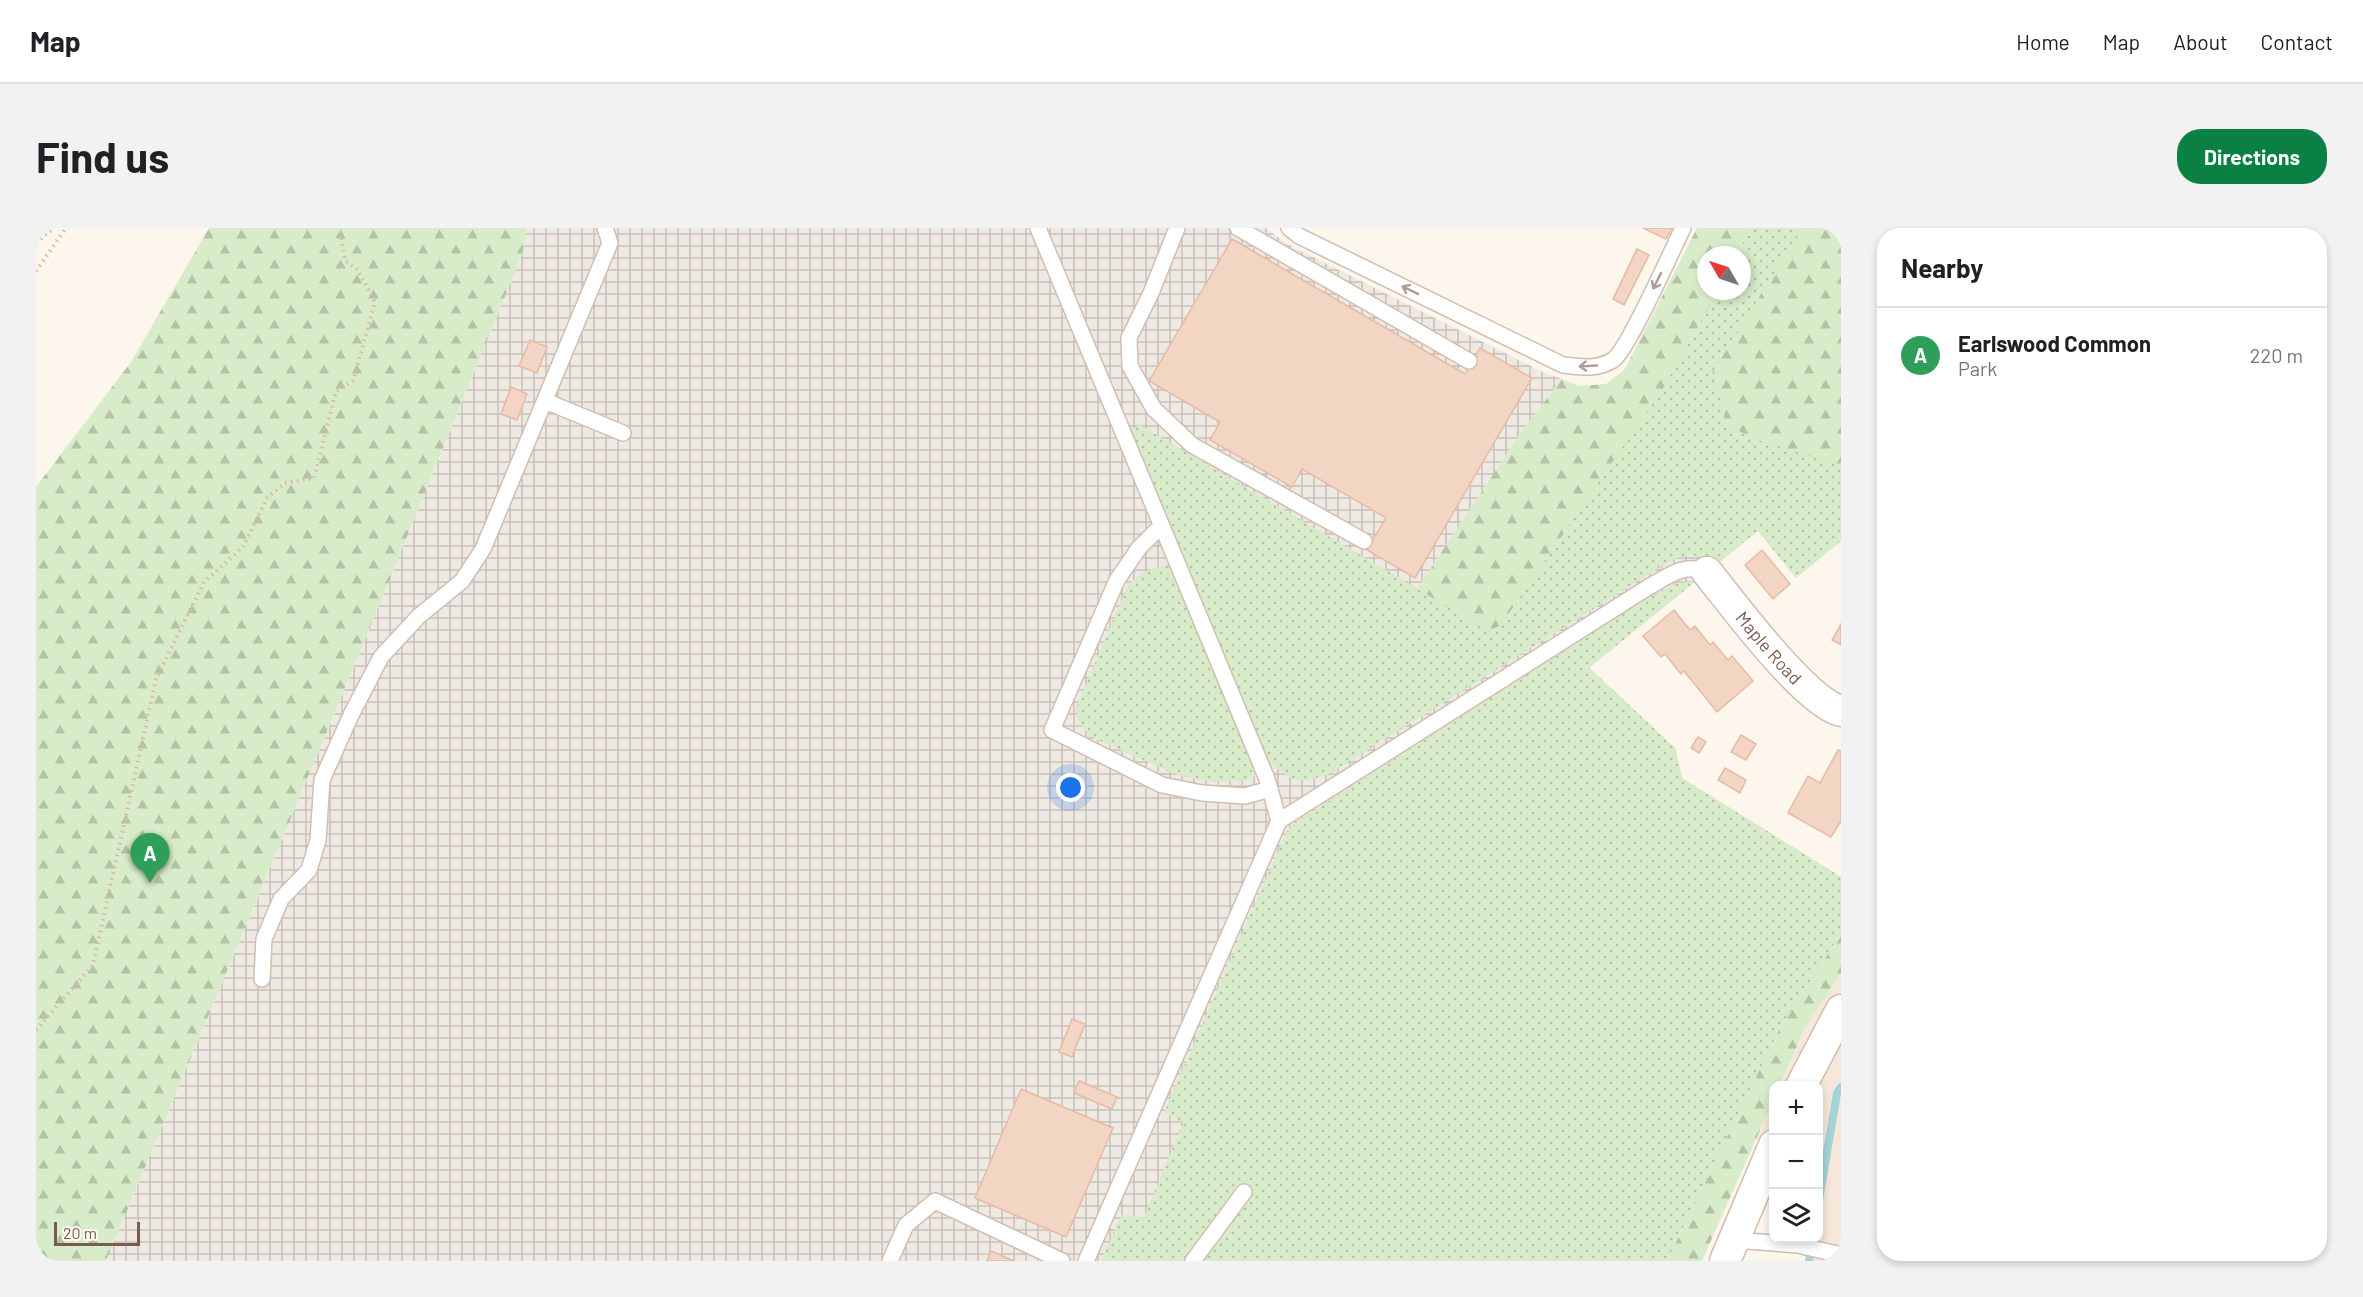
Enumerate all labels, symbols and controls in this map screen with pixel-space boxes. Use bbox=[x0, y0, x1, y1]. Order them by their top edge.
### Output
text: Map bbox=[30, 24, 81, 58]
text: Home bbox=[2016, 29, 2070, 54]
text: Map bbox=[2103, 29, 2140, 54]
text: About bbox=[2173, 29, 2228, 54]
text: Contact bbox=[2261, 29, 2333, 54]
button: Directions bbox=[2177, 129, 2327, 184]
text: Find us bbox=[36, 131, 169, 181]
north arrow bbox=[1697, 246, 1751, 300]
text: Nearby bbox=[1901, 252, 1983, 283]
one-way arrow bbox=[1650, 271, 1662, 289]
one-way arrow bbox=[1402, 284, 1420, 296]
text: Earlswood Common bbox=[1958, 330, 2151, 356]
text: A bbox=[1914, 343, 1927, 367]
text: 220 m bbox=[2250, 343, 2303, 367]
text: Park bbox=[1958, 356, 1997, 380]
one-way arrow bbox=[1579, 361, 1598, 372]
street label: Maple Road bbox=[1731, 607, 1807, 689]
your location bbox=[1056, 773, 1085, 802]
pin: A bbox=[130, 834, 170, 883]
map controls bbox=[1769, 1081, 1823, 1243]
button: + bbox=[1769, 1081, 1823, 1135]
button: − bbox=[1769, 1135, 1823, 1189]
button: layers bbox=[1769, 1189, 1823, 1243]
scale bar bbox=[54, 1219, 140, 1246]
text: 20 m bbox=[63, 1223, 97, 1242]

